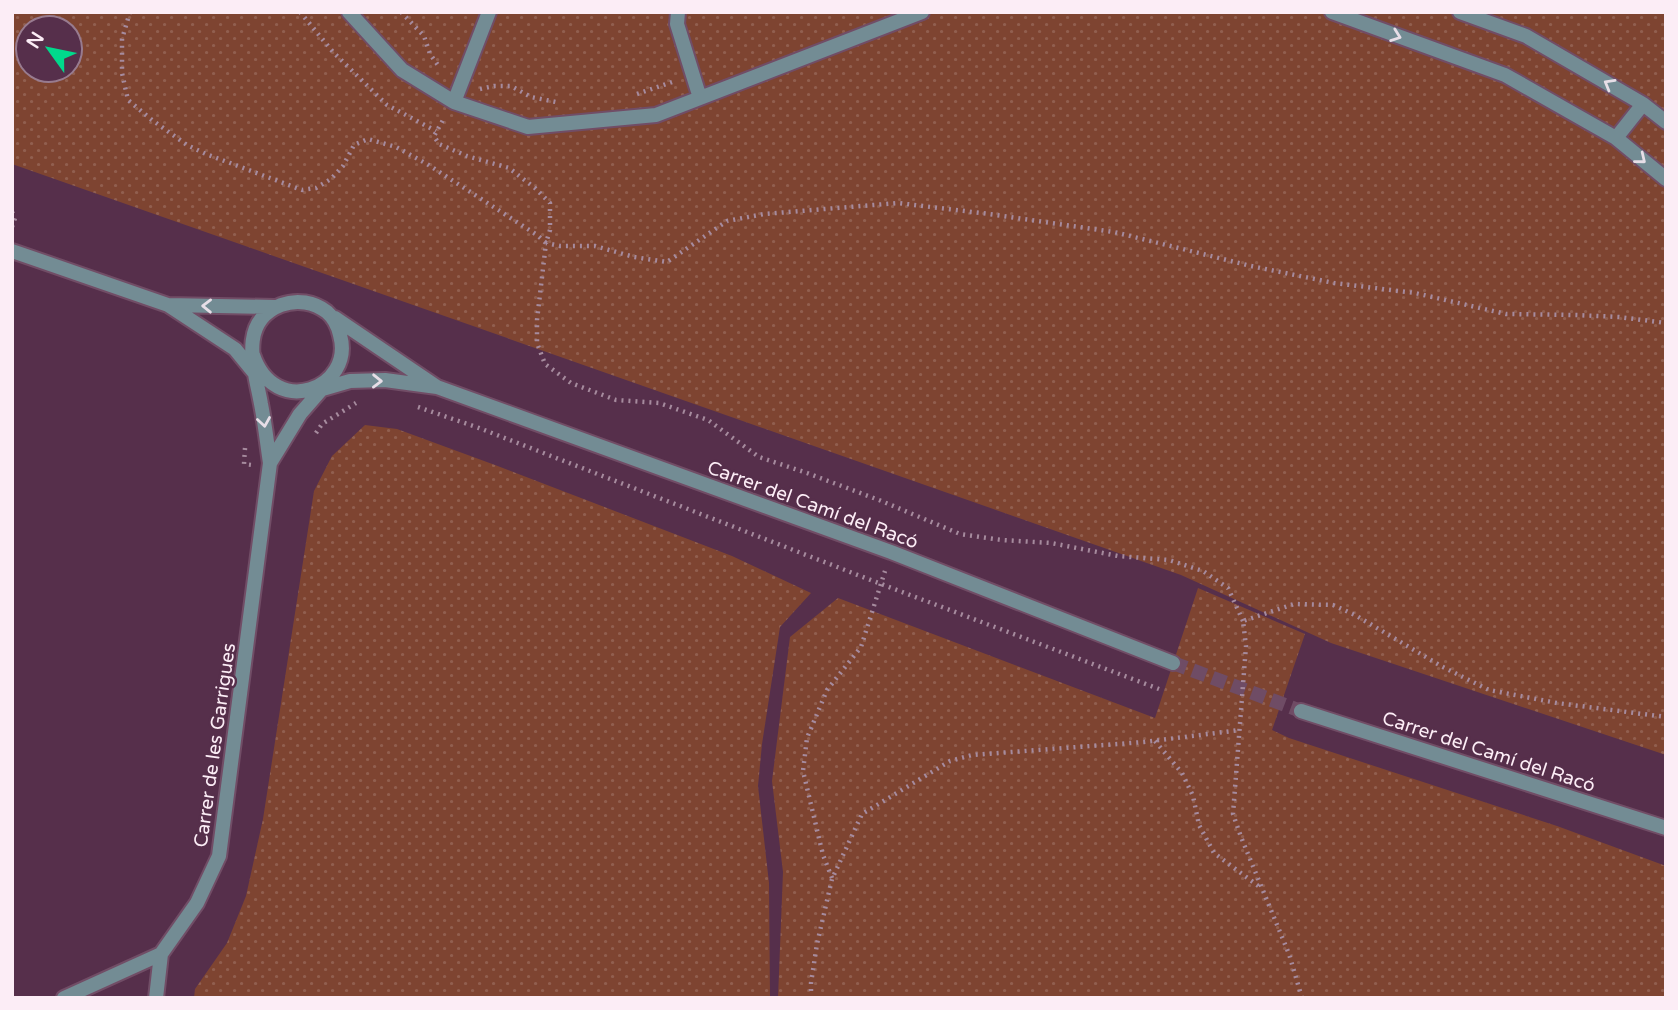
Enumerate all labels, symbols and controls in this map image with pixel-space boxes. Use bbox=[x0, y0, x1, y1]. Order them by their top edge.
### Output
north arrow bbox=[14, 14, 84, 84]
one-way arrow bbox=[1389, 27, 1401, 41]
text: N bbox=[22, 28, 49, 53]
one-way arrow bbox=[1604, 79, 1617, 92]
one-way arrow bbox=[1634, 151, 1646, 164]
one-way arrow bbox=[201, 298, 211, 314]
one-way arrow bbox=[372, 373, 383, 388]
one-way arrow bbox=[256, 416, 271, 428]
street label: Carrer del Camí del Racó bbox=[704, 457, 921, 553]
street label: Carrer de les Garrigues bbox=[190, 642, 240, 849]
street label: Carrer del Camí del Racó bbox=[1379, 707, 1598, 797]

